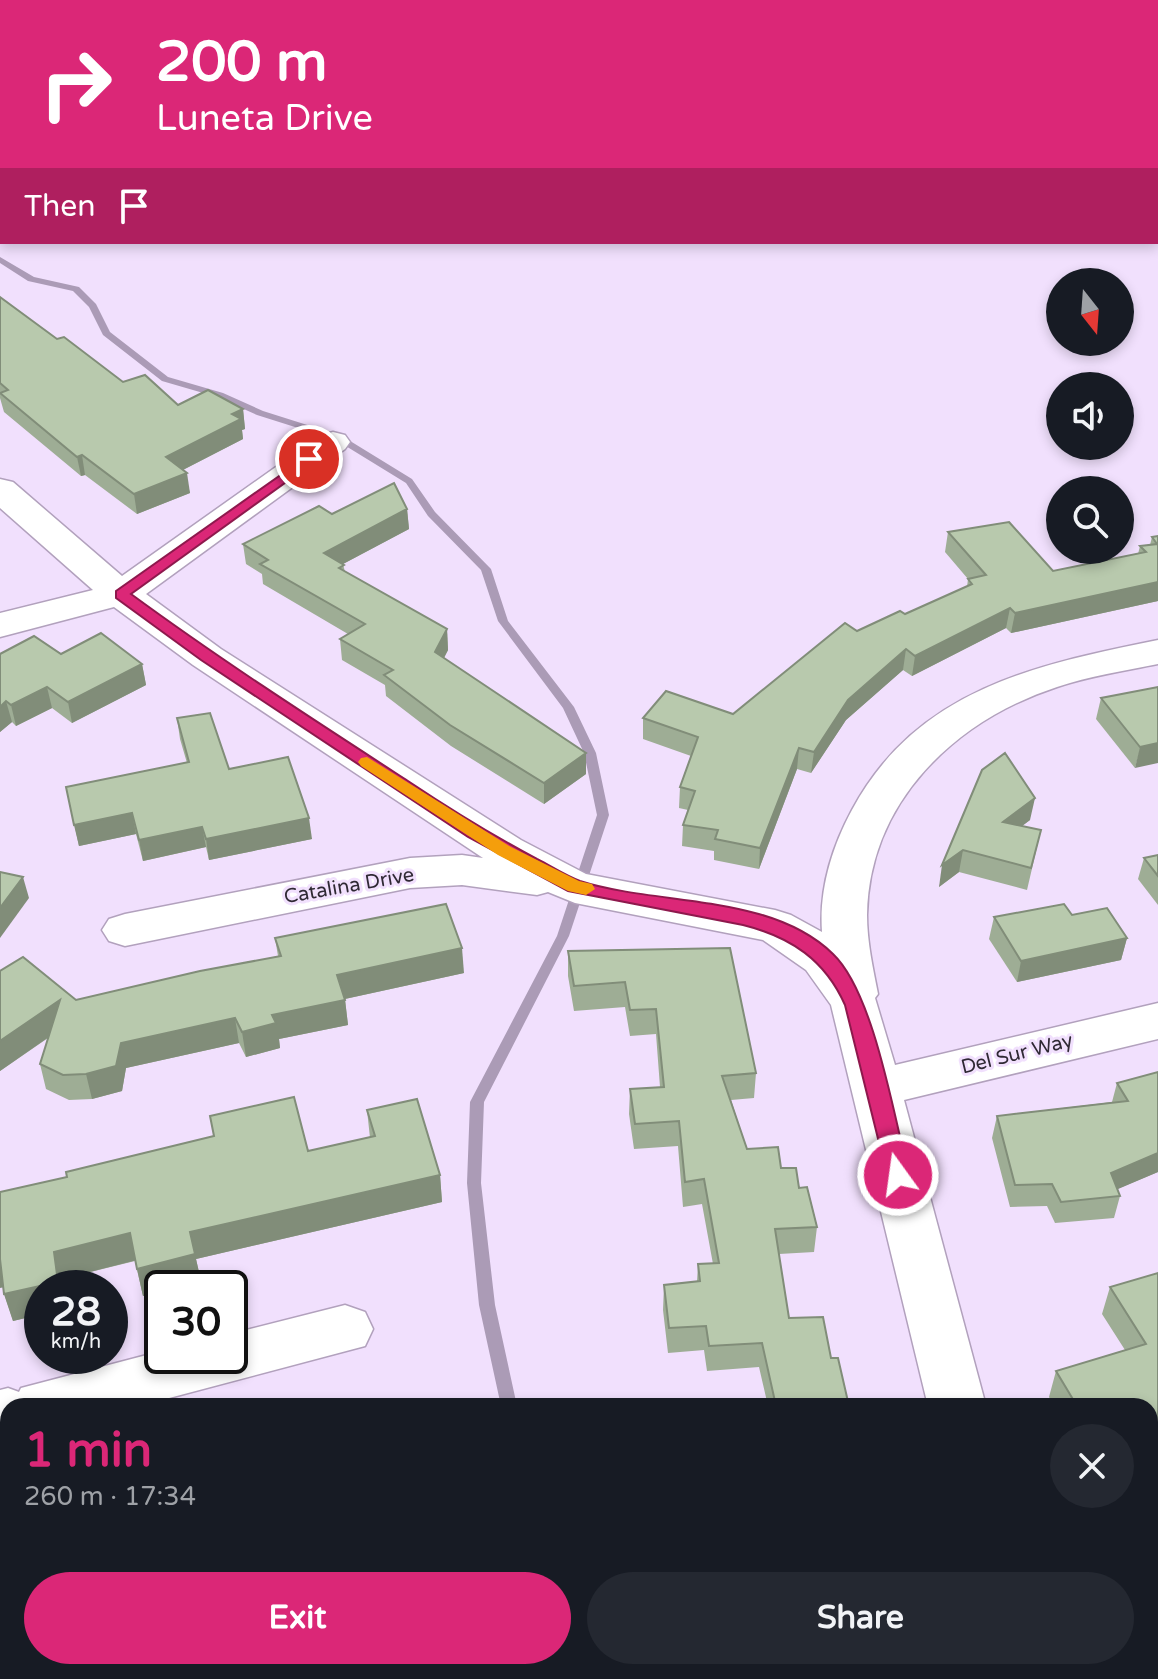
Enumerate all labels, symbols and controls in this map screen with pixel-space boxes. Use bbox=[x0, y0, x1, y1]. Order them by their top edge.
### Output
text: 200 m bbox=[156, 29, 327, 96]
icon: right bbox=[24, 32, 128, 136]
text: Luneta Drive bbox=[156, 97, 373, 140]
icon: arrive bbox=[112, 184, 156, 228]
text: Then bbox=[24, 188, 96, 225]
north arrow bbox=[1046, 268, 1134, 356]
map controls bbox=[1046, 268, 1134, 564]
button: sound bbox=[1046, 372, 1134, 460]
pin bbox=[275, 425, 343, 493]
icon: arrive bbox=[287, 437, 331, 481]
button: search bbox=[1046, 476, 1134, 564]
street label: Catalina Drive bbox=[282, 863, 416, 909]
street label: Del Sur Way bbox=[959, 1028, 1076, 1079]
position arrow bbox=[856, 1133, 940, 1217]
speed limit sign: 30 bbox=[144, 1270, 248, 1374]
text: 28 bbox=[51, 1288, 101, 1336]
text: km/h bbox=[51, 1330, 101, 1354]
text: 1 min bbox=[24, 1422, 152, 1480]
button: close bbox=[1050, 1424, 1134, 1508]
text: 260 m · 17:34 bbox=[24, 1481, 196, 1512]
button: Exit bbox=[24, 1572, 571, 1664]
button: Share bbox=[587, 1572, 1134, 1664]

